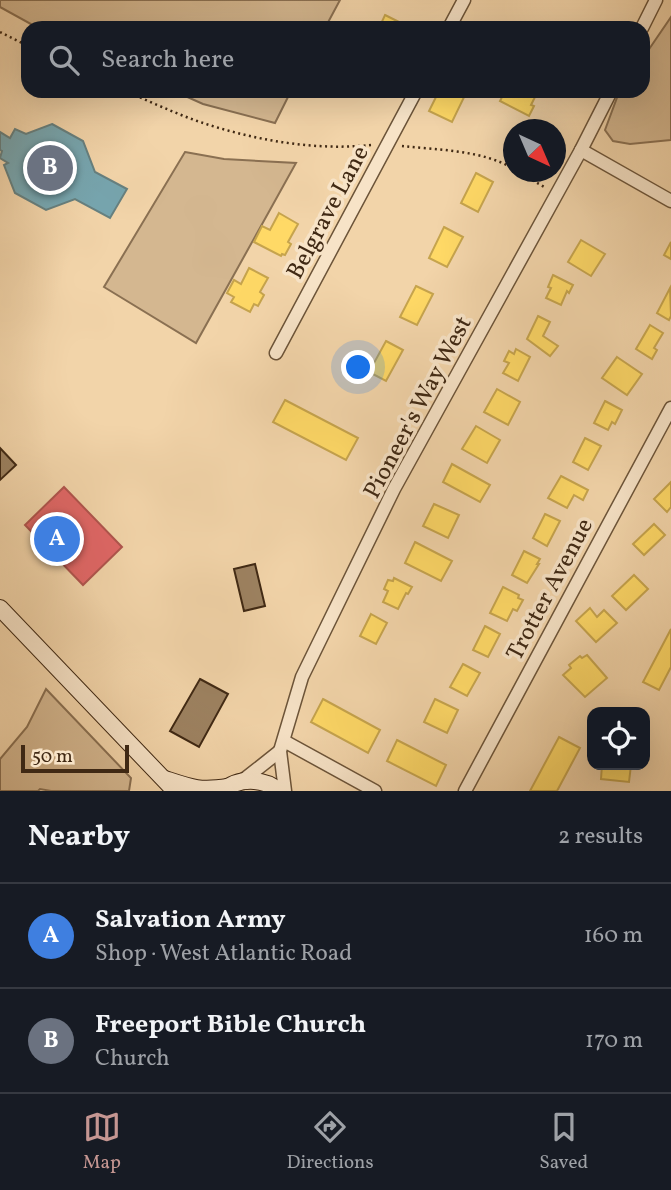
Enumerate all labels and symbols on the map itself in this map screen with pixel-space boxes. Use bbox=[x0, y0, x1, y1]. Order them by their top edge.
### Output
north arrow bbox=[503, 119, 566, 182]
street label: Belgrave Lane bbox=[279, 140, 378, 286]
pin: B bbox=[27, 142, 73, 194]
street label: Pioneer's Way West bbox=[356, 311, 481, 505]
your location bbox=[341, 350, 375, 384]
pin: A bbox=[34, 513, 80, 565]
street label: Trotter Avenue bbox=[499, 513, 603, 667]
scale bar bbox=[21, 742, 130, 774]

